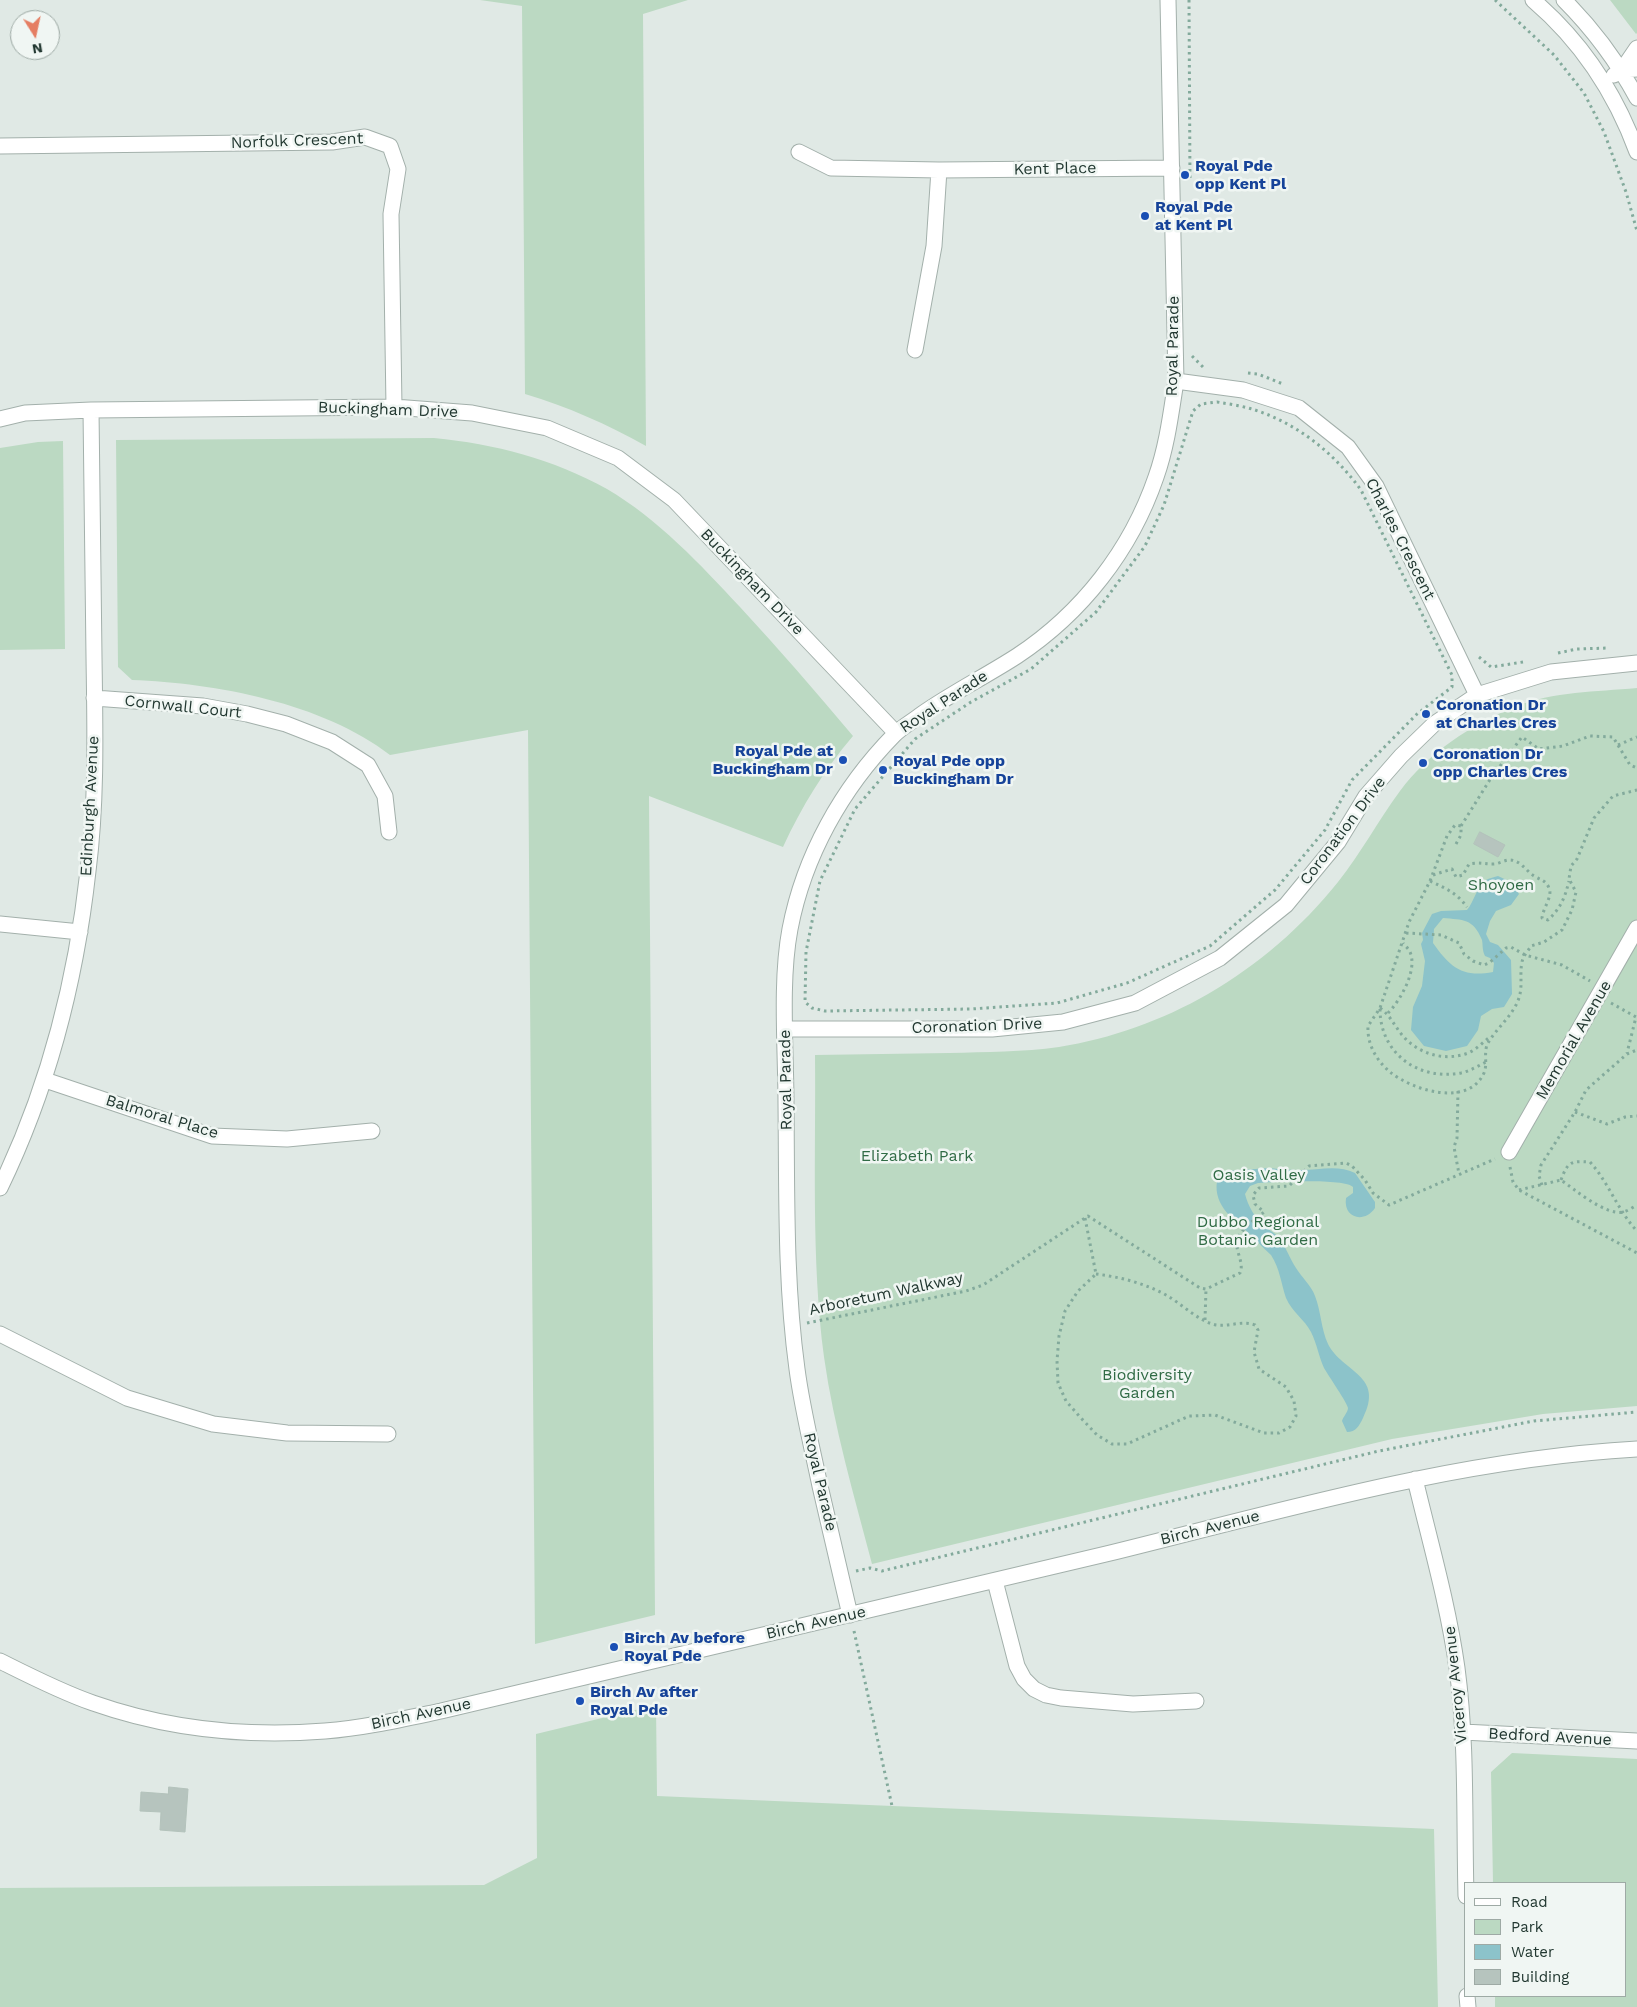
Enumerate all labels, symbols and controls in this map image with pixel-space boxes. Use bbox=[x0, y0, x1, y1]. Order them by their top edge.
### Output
north arrow bbox=[10, 10, 60, 60]
text: N bbox=[31, 40, 44, 58]
street label: Norfolk Crescent bbox=[230, 129, 364, 153]
place label: Royal Pde opp Kent Pl bbox=[1195, 156, 1286, 194]
street label: Kent Place bbox=[1013, 159, 1097, 179]
marker: Royal Pde opp Kent Pl bbox=[1179, 169, 1191, 181]
place label: Royal Pde at Kent Pl bbox=[1155, 197, 1233, 235]
marker: Royal Pde at Kent Pl bbox=[1139, 210, 1151, 222]
street label: Royal Parade bbox=[1163, 296, 1183, 396]
street label: Buckingham Drive bbox=[317, 398, 459, 422]
street label: Charles Crescent bbox=[1361, 475, 1439, 603]
street label: Buckingham Drive bbox=[696, 525, 808, 639]
street label: Royal Parade bbox=[897, 667, 991, 737]
street label: Cornwall Court bbox=[124, 691, 242, 723]
place label: Coronation Dr at Charles Cres bbox=[1436, 695, 1557, 733]
marker: Coronation Dr at Charles Cres bbox=[1420, 708, 1432, 720]
street label: Edinburgh Avenue bbox=[77, 735, 103, 877]
place label: Royal Pde at Buckingham Dr bbox=[712, 741, 833, 779]
place label: Coronation Dr opp Charles Cres bbox=[1433, 744, 1567, 782]
place label: Royal Pde opp Buckingham Dr bbox=[893, 751, 1014, 789]
marker: Royal Pde at Buckingham Dr bbox=[837, 754, 849, 766]
marker: Coronation Dr opp Charles Cres bbox=[1417, 757, 1429, 769]
marker: Royal Pde opp Buckingham Dr bbox=[877, 764, 889, 776]
street label: Coronation Drive bbox=[1296, 773, 1390, 889]
park label: Shoyoen bbox=[1468, 875, 1534, 895]
street label: Memorial Avenue bbox=[1532, 977, 1616, 1103]
street label: Coronation Drive bbox=[911, 1014, 1043, 1038]
street label: Royal Parade bbox=[776, 1030, 796, 1130]
street label: Balmoral Place bbox=[103, 1091, 221, 1143]
park label: Elizabeth Park bbox=[861, 1146, 973, 1166]
park label: Oasis Valley bbox=[1213, 1165, 1305, 1185]
park label: Dubbo Regional Botanic Garden bbox=[1197, 1212, 1319, 1250]
street label: Arboretum Walkway bbox=[807, 1268, 965, 1320]
park label: Biodiversity Garden bbox=[1102, 1365, 1192, 1403]
street label: Royal Parade bbox=[799, 1431, 841, 1533]
street label: Birch Avenue bbox=[1158, 1506, 1262, 1550]
street label: Birch Avenue bbox=[764, 1602, 868, 1644]
street label: Viceroy Avenue bbox=[1440, 1625, 1472, 1745]
place label: Birch Av before Royal Pde bbox=[624, 1628, 745, 1666]
marker: Birch Av before Royal Pde bbox=[608, 1641, 620, 1653]
place label: Birch Av after Royal Pde bbox=[590, 1682, 698, 1720]
street label: Birch Avenue bbox=[369, 1694, 473, 1734]
marker: Birch Av after Royal Pde bbox=[574, 1695, 586, 1707]
street label: Bedford Avenue bbox=[1488, 1724, 1612, 1750]
legend bbox=[1464, 1882, 1627, 1997]
text: Road bbox=[1511, 1893, 1548, 1911]
text: Park bbox=[1511, 1918, 1543, 1936]
text: Water bbox=[1511, 1943, 1554, 1961]
text: Building bbox=[1511, 1968, 1569, 1986]

